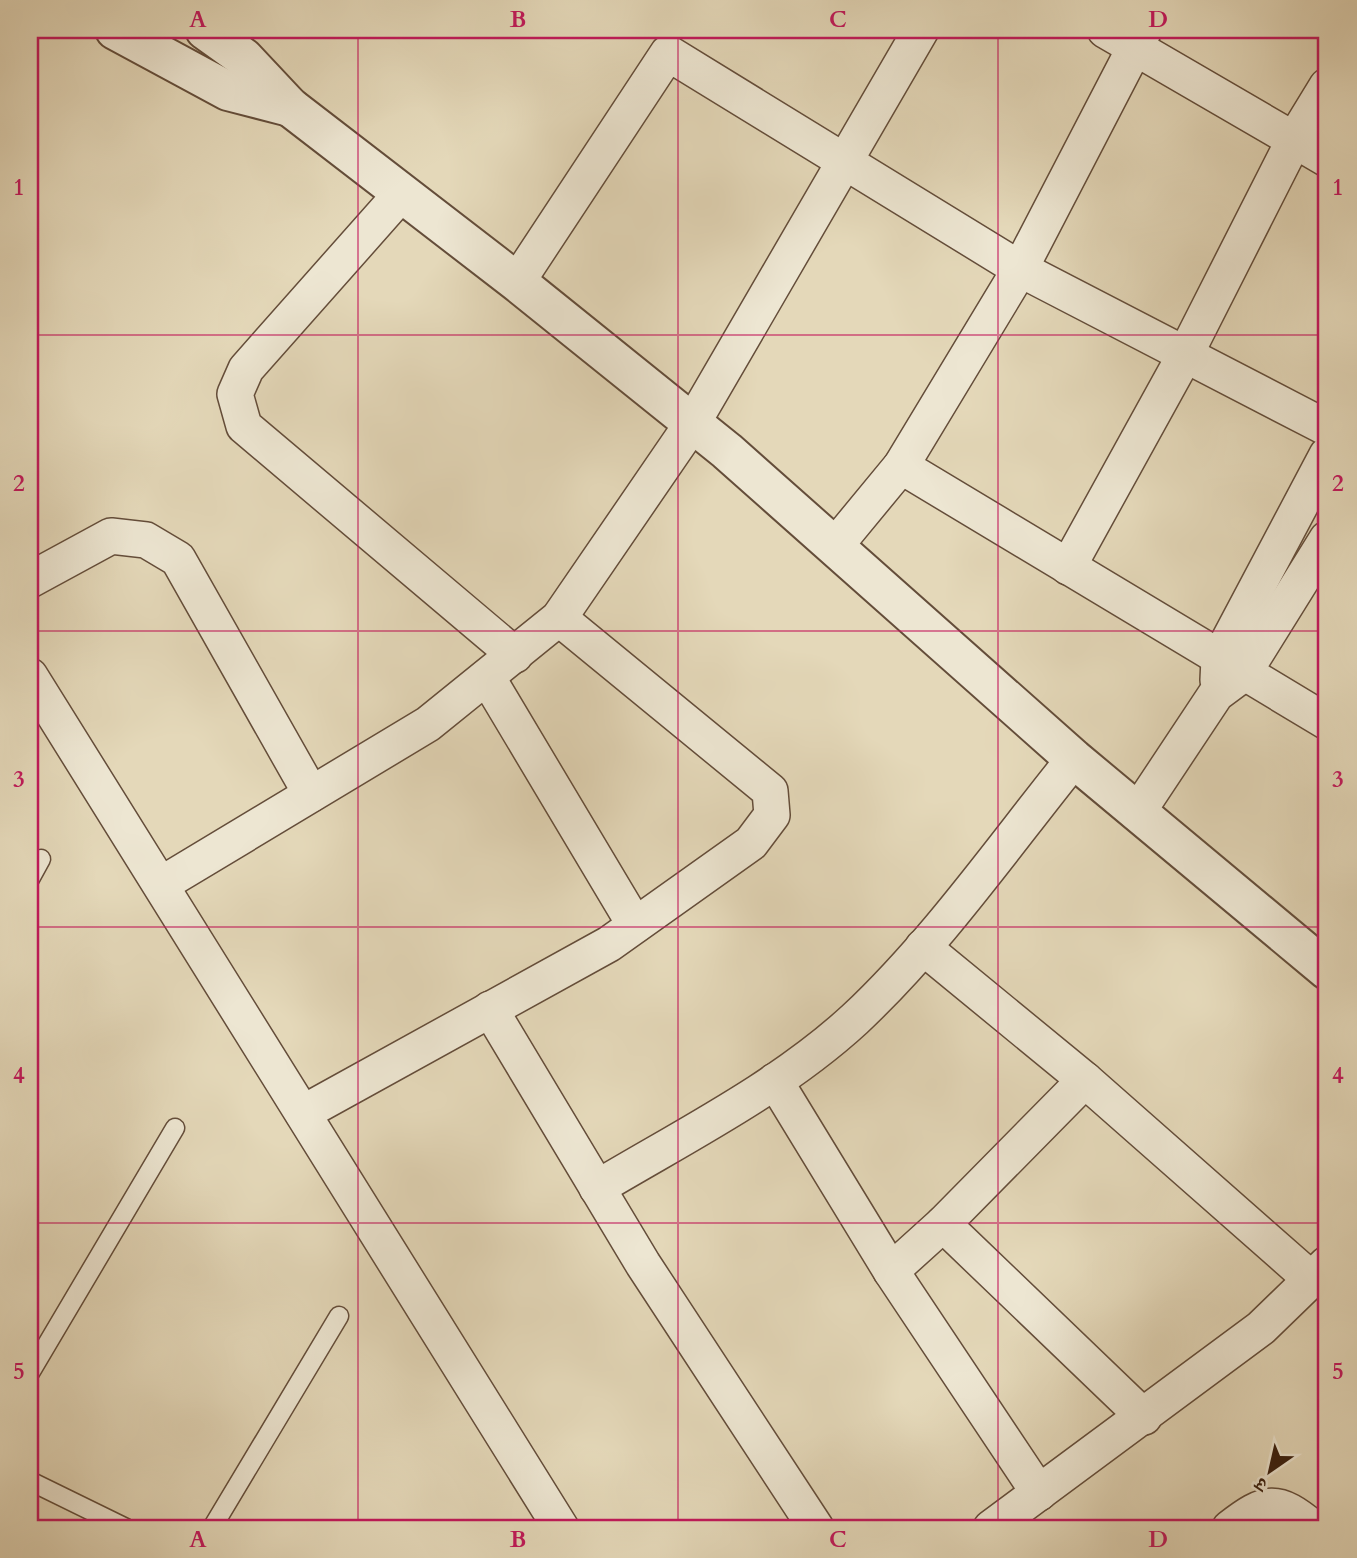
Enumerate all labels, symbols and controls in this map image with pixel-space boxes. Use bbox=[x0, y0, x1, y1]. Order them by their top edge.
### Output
text: A bbox=[189, 4, 207, 35]
text: B bbox=[510, 4, 526, 35]
text: C bbox=[829, 4, 847, 35]
text: D bbox=[1148, 4, 1168, 35]
text: 1 bbox=[13, 172, 25, 203]
text: 1 bbox=[1332, 172, 1344, 203]
text: 2 bbox=[13, 468, 25, 499]
text: 2 bbox=[1332, 468, 1344, 499]
text: 3 bbox=[13, 764, 25, 795]
text: 3 bbox=[1332, 764, 1344, 795]
text: 4 bbox=[13, 1060, 25, 1091]
text: 4 bbox=[1332, 1060, 1344, 1091]
text: 5 bbox=[13, 1356, 25, 1387]
text: 5 bbox=[1332, 1356, 1344, 1387]
north arrow bbox=[1234, 1436, 1304, 1506]
text: उ bbox=[1249, 1470, 1274, 1499]
text: A bbox=[189, 1524, 207, 1555]
text: B bbox=[510, 1524, 526, 1555]
text: C bbox=[829, 1524, 847, 1555]
text: D bbox=[1148, 1524, 1168, 1555]

